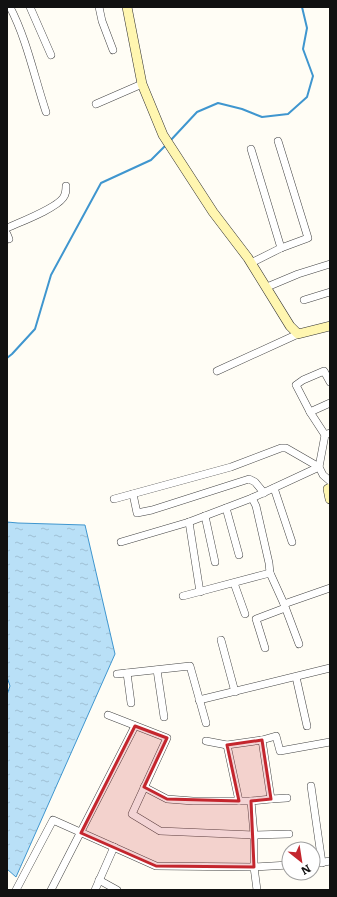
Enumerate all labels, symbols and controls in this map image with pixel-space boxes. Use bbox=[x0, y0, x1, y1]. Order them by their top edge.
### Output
north arrow bbox=[281, 841, 321, 881]
text: N bbox=[299, 861, 314, 880]

